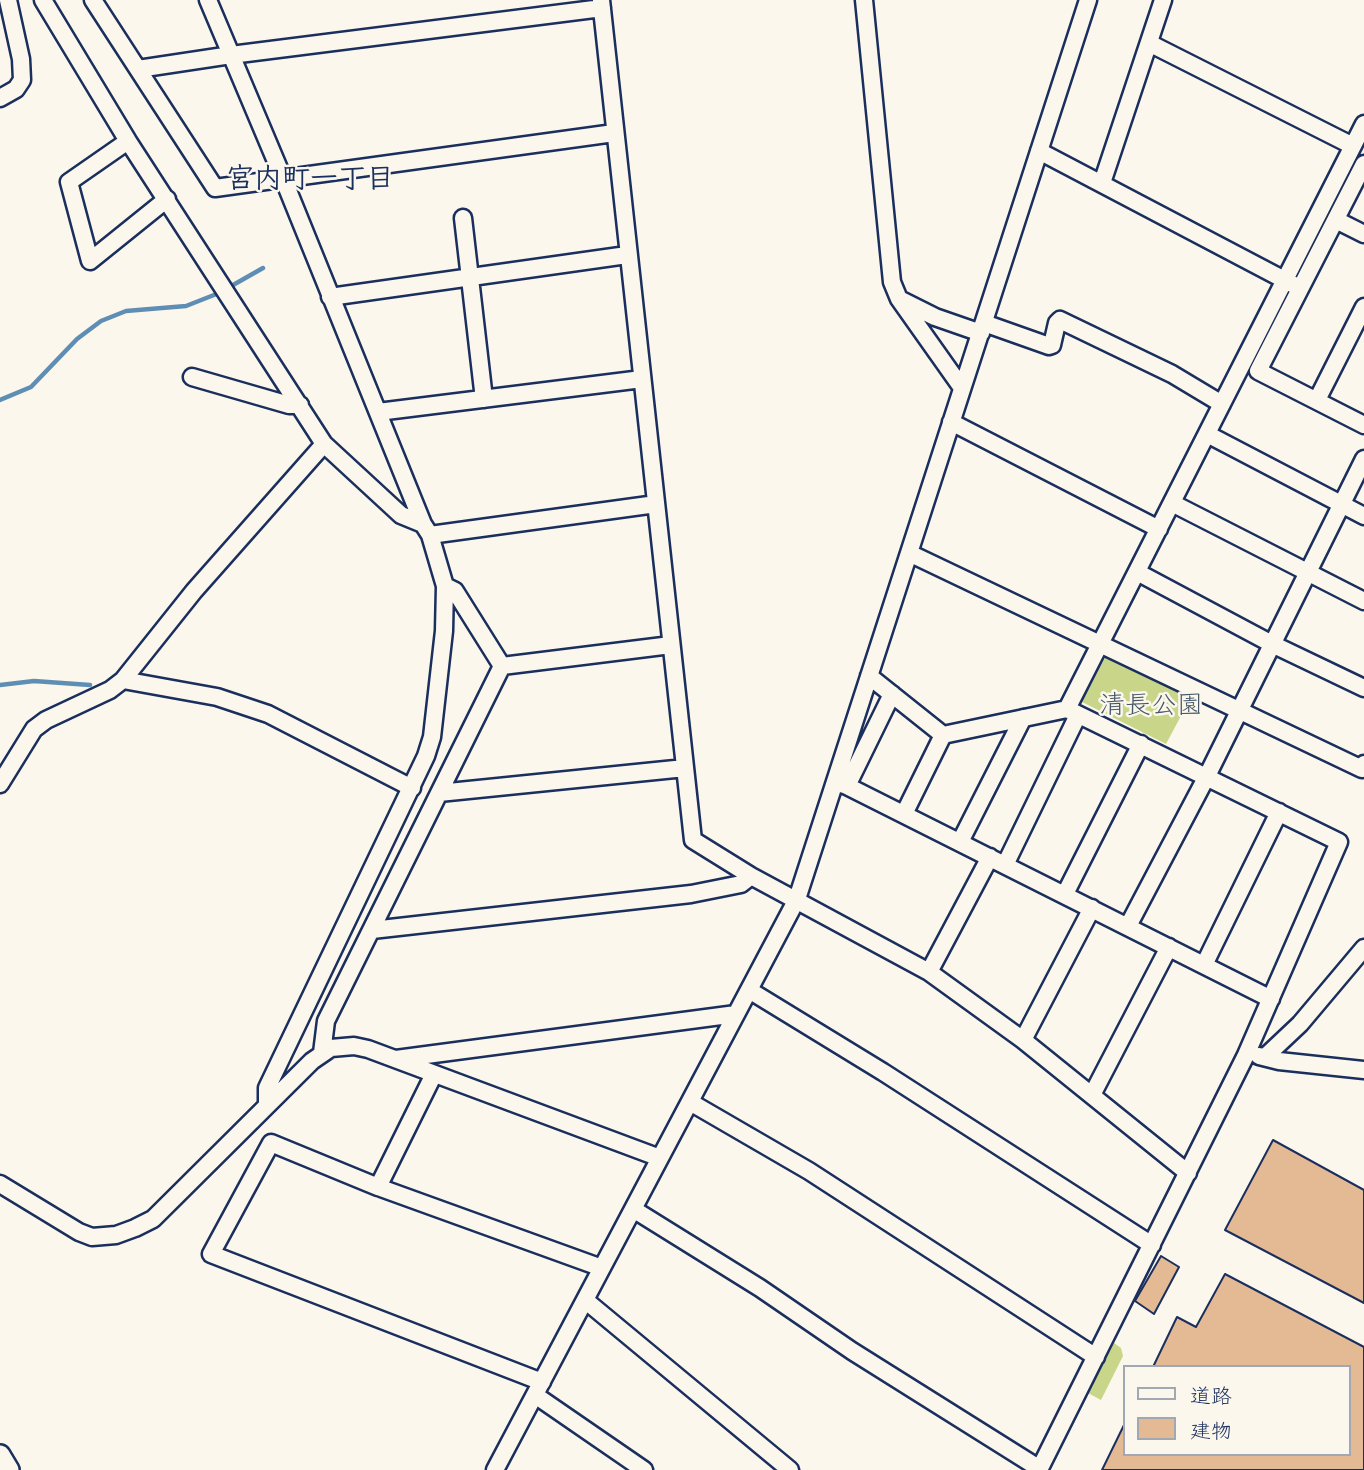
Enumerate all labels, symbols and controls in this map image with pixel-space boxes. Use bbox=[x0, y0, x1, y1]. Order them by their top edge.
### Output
district label: 宮内町一丁目 bbox=[226, 163, 394, 197]
park label: 清長公園 bbox=[1099, 690, 1203, 722]
legend bbox=[1122, 1365, 1350, 1456]
text: 道路 bbox=[1190, 1383, 1232, 1408]
text: 建物 bbox=[1190, 1418, 1232, 1443]

